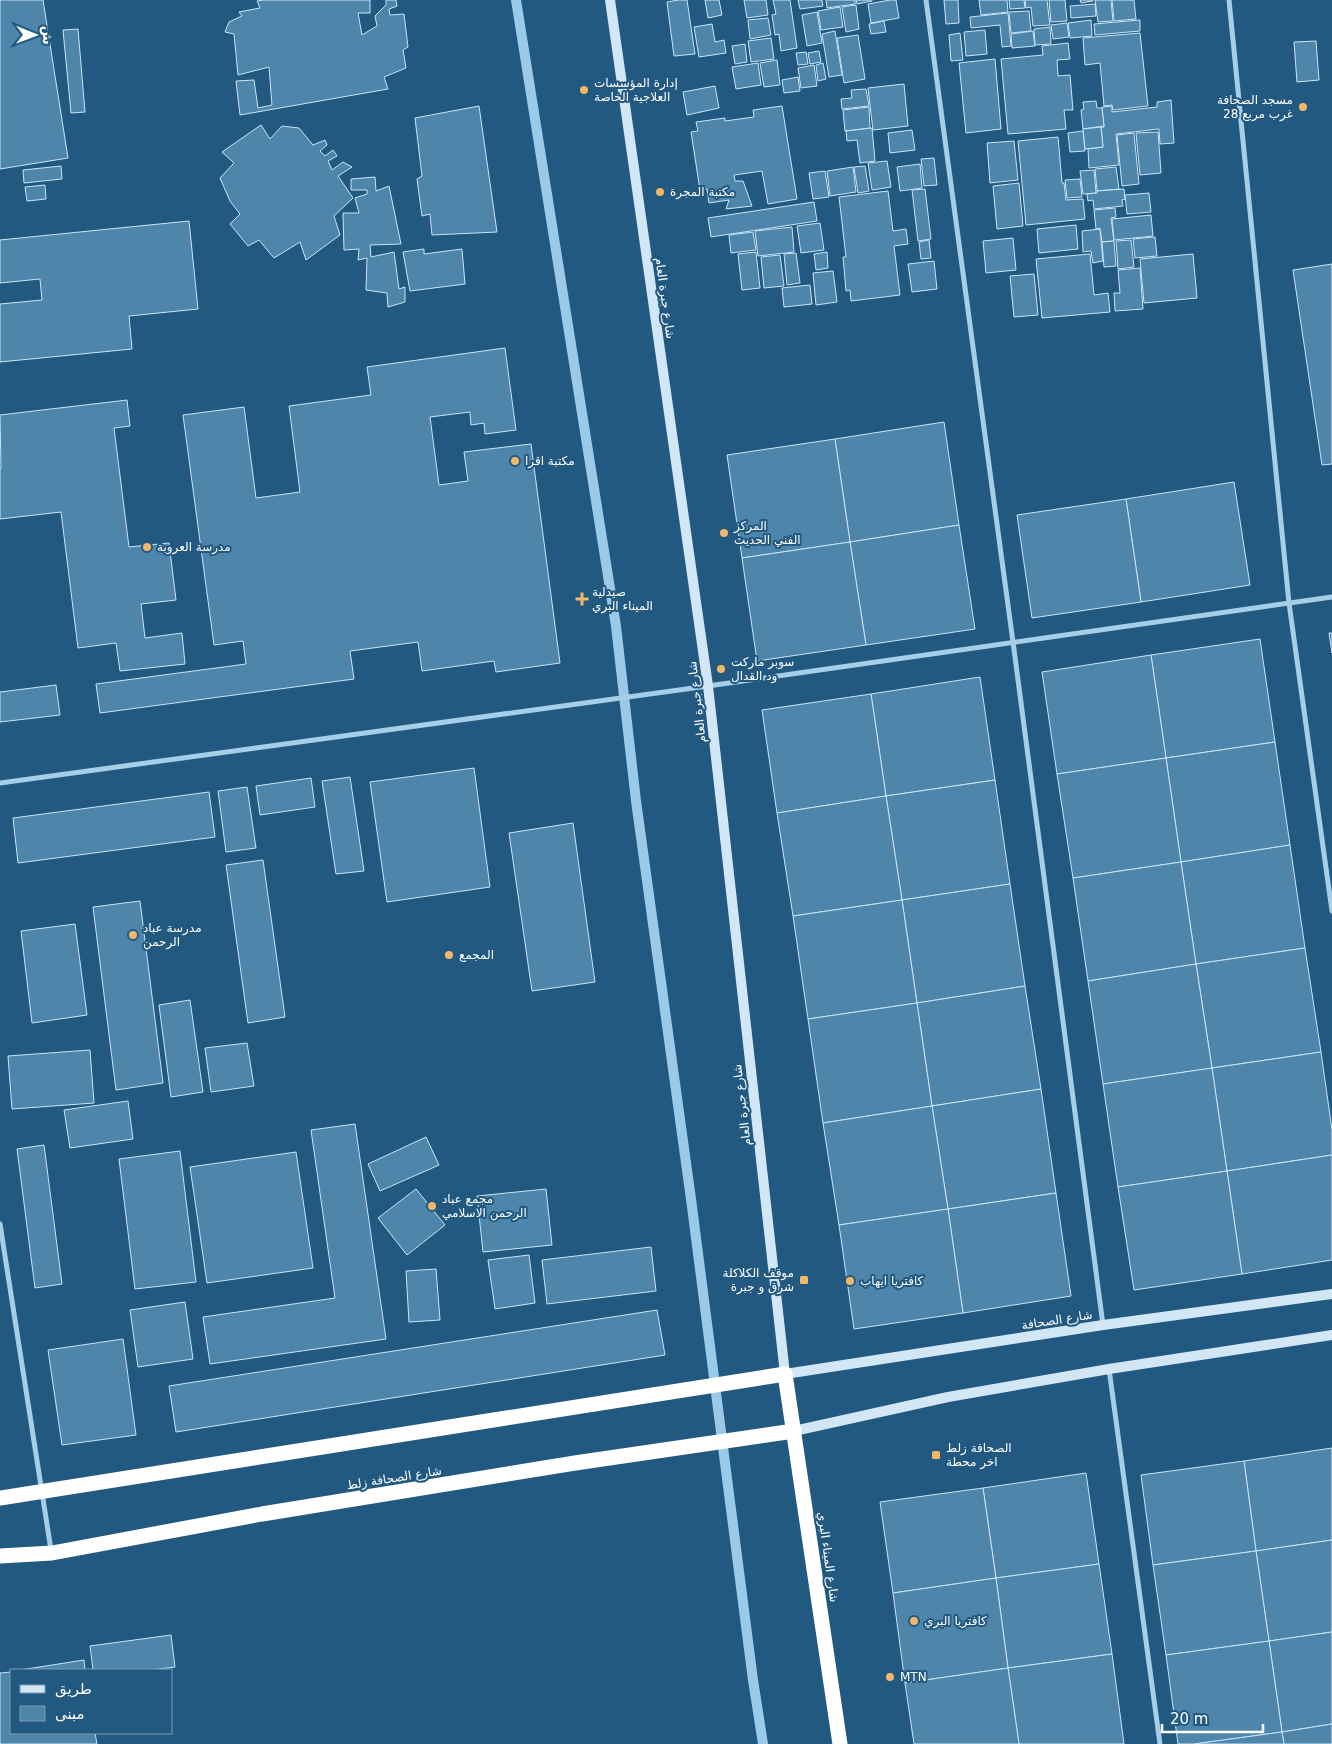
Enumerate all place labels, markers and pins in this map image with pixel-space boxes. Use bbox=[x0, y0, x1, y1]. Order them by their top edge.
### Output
place label: إدارة المؤسسات العلاجية الخاصة bbox=[594, 76, 678, 104]
marker: إدارة المؤسسات العلاجية الخاصة bbox=[578, 84, 590, 96]
place label: مسجد الصحافة غرب مربع 28 bbox=[1217, 93, 1293, 122]
marker: مسجد الصحافة غرب مربع 28 bbox=[1297, 101, 1309, 113]
place label: مكتبة المجرة bbox=[670, 185, 735, 200]
marker: مكتبة المجرة bbox=[654, 186, 666, 198]
place label: مكتبة اقرا bbox=[525, 454, 575, 469]
marker: مكتبة اقرا bbox=[509, 455, 521, 467]
place label: المركز الفني الحديث bbox=[733, 519, 801, 547]
marker: المركز الفني الحديث bbox=[718, 527, 730, 539]
place label: مدرسة العروبة bbox=[157, 540, 231, 555]
marker: مدرسة العروبة bbox=[141, 541, 153, 553]
place label: صيدلية الميناء البري bbox=[592, 585, 653, 614]
marker: صيدلية الميناء البري bbox=[576, 593, 588, 605]
place label: سوبر ماركت ود القدال bbox=[731, 655, 794, 684]
marker: سوبر ماركت ود القدال bbox=[715, 663, 727, 675]
place label: مدرسة عباد الرحمن bbox=[143, 921, 202, 950]
marker: مدرسة عباد الرحمن bbox=[127, 929, 139, 941]
place label: المجمع bbox=[459, 948, 494, 962]
marker: المجمع bbox=[443, 949, 455, 961]
place label: مجمع عباد الرحمن الاسلامي bbox=[442, 1192, 527, 1221]
marker: مجمع عباد الرحمن الاسلامي bbox=[426, 1200, 438, 1212]
place label: موقف الكلاكلة شرق و جبرة bbox=[723, 1266, 794, 1295]
marker: موقف الكلاكلة شرق و جبرة bbox=[798, 1274, 810, 1286]
place label: كافتريا ايهاب bbox=[860, 1274, 924, 1289]
marker: كافتريا ايهاب bbox=[844, 1275, 856, 1287]
place label: الصحافة زلط اخر محطة bbox=[946, 1441, 1012, 1470]
marker: الصحافة زلط اخر محطة bbox=[930, 1449, 942, 1461]
place label: كافتريا البري bbox=[924, 1614, 987, 1629]
marker: كافتريا البري bbox=[908, 1615, 920, 1627]
place label: MTN bbox=[900, 1670, 927, 1684]
marker: MTN bbox=[884, 1671, 896, 1683]

